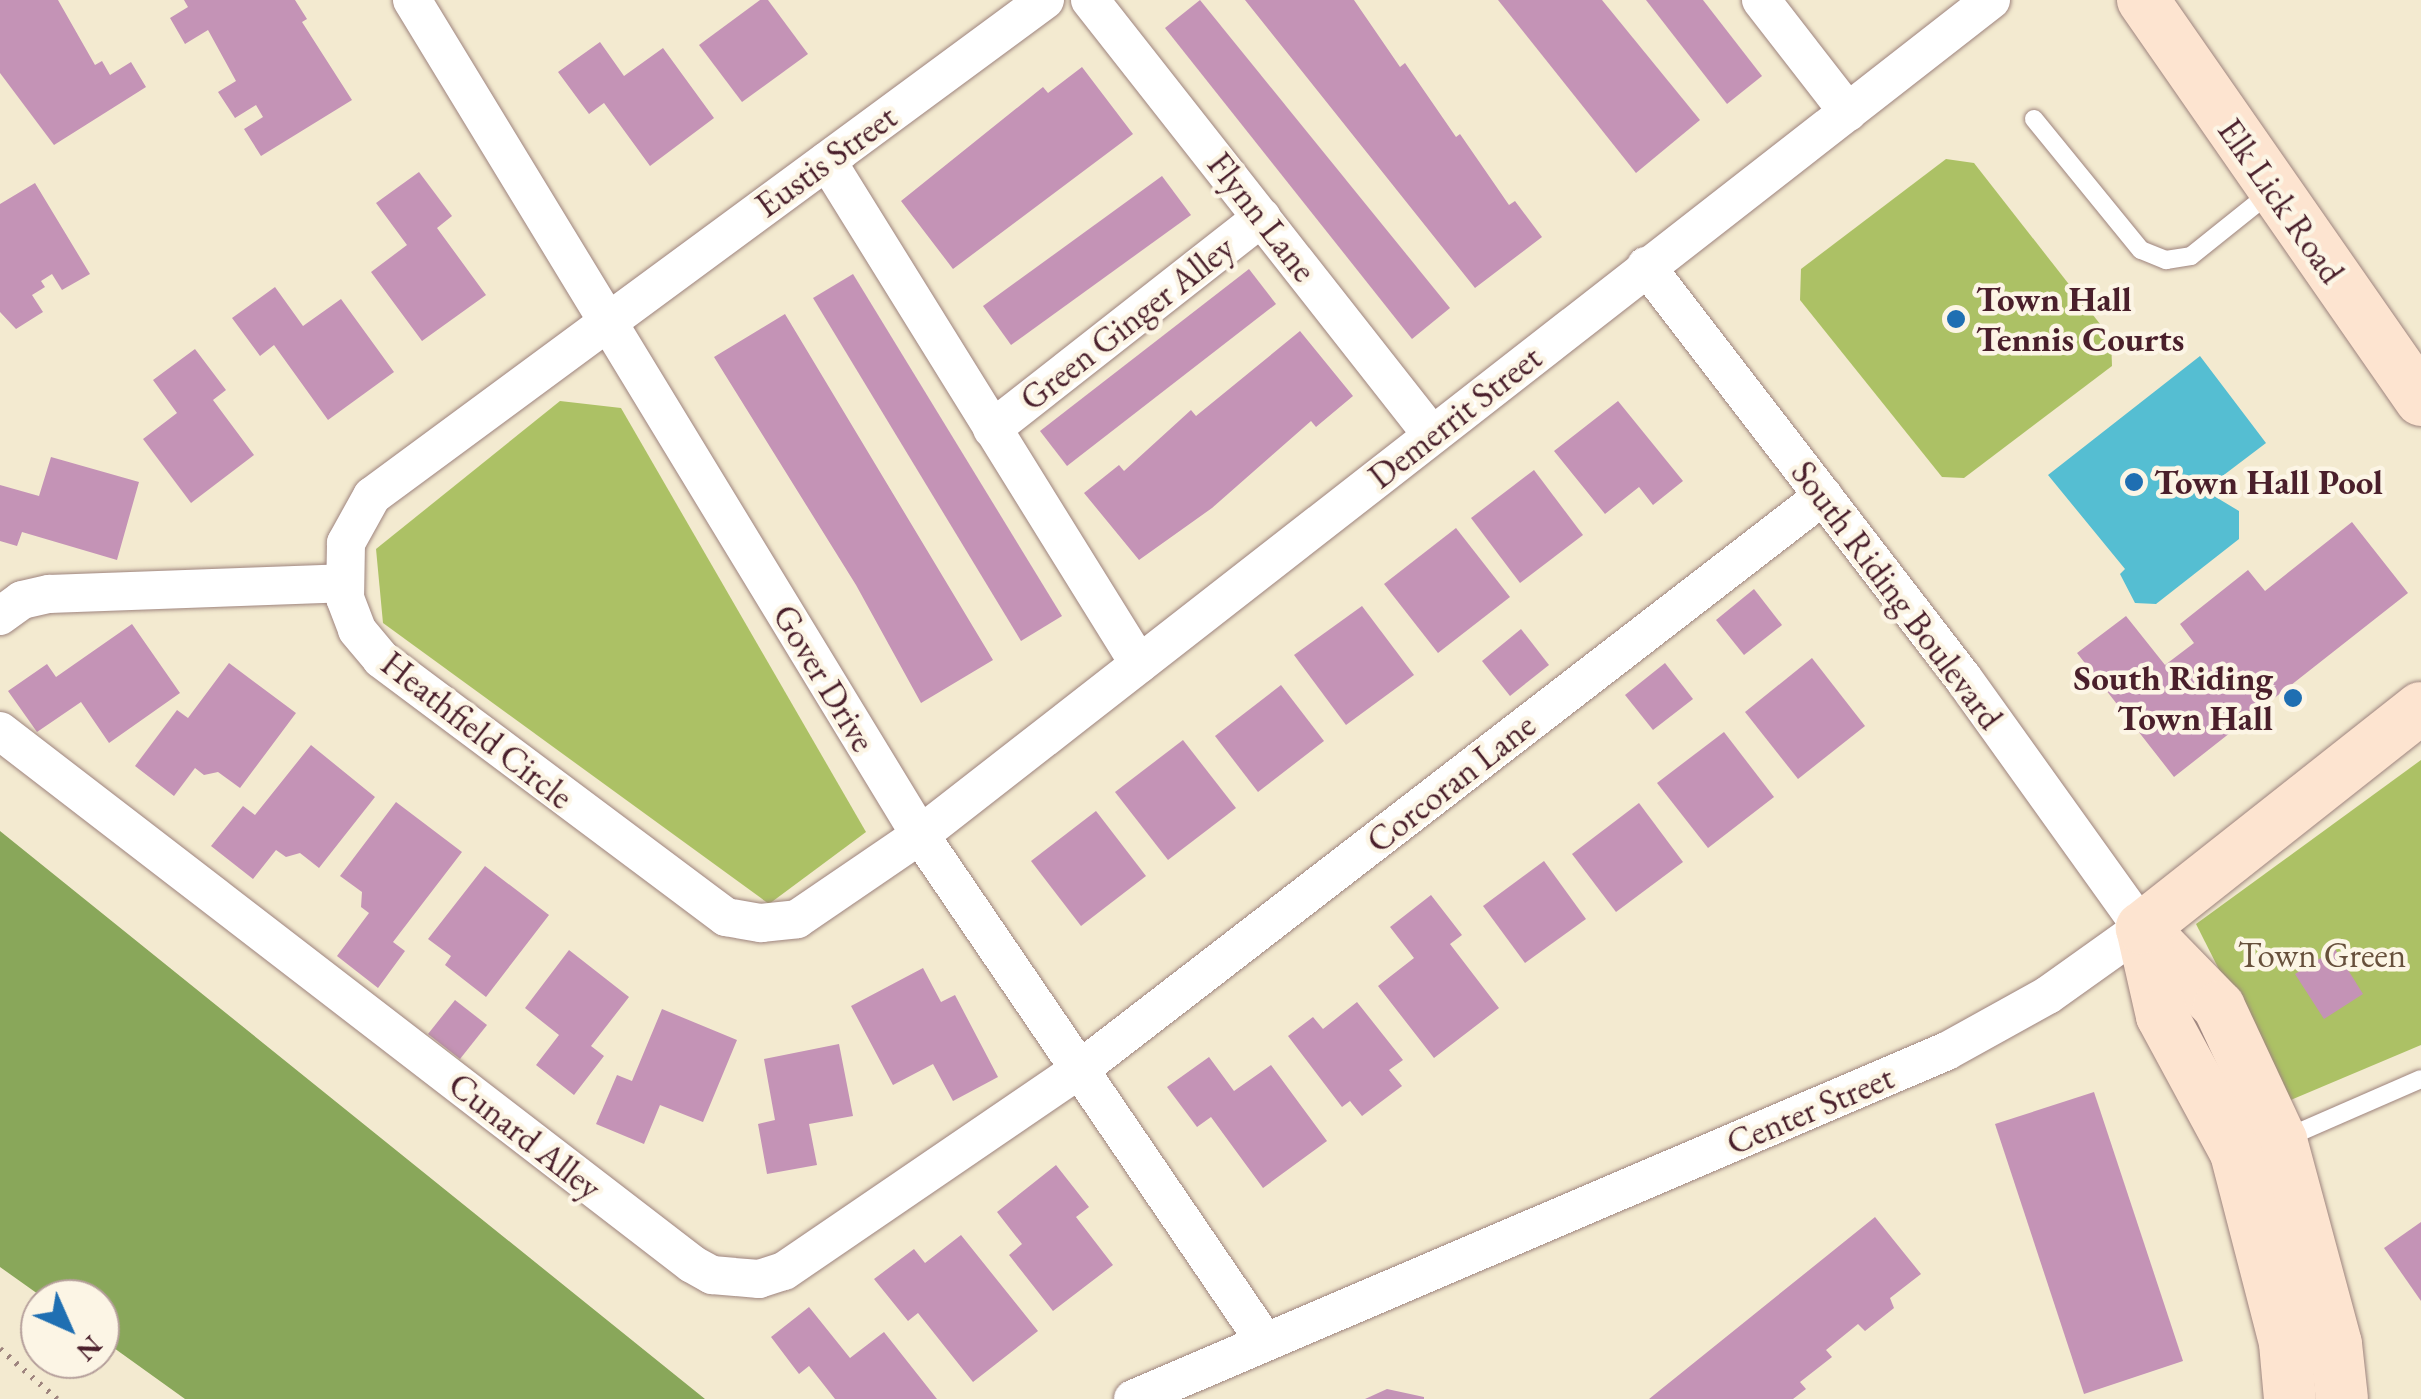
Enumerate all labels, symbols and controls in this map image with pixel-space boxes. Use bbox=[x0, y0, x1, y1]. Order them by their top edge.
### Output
street label: Eustis Street bbox=[747, 96, 905, 226]
street label: Elk Lick Road bbox=[2209, 111, 2353, 291]
street label: Flynn Lane bbox=[1199, 144, 1325, 290]
street label: Green Ginger Alley bbox=[1012, 226, 1242, 420]
place label: Town Hall Tennis Courts bbox=[1976, 278, 2184, 360]
marker: Town Hall Tennis Courts bbox=[1945, 308, 1967, 330]
street label: Demerrit Street bbox=[1360, 336, 1550, 498]
street label: South Riding Boulevard bbox=[1782, 453, 2012, 737]
place label: Town Hall Pool bbox=[2154, 461, 2383, 503]
marker: Town Hall Pool bbox=[2123, 471, 2145, 493]
street label: Gover Drive bbox=[764, 597, 884, 759]
street label: Heathfield Circle bbox=[373, 642, 581, 818]
place label: South Riding Town Hall bbox=[2073, 657, 2273, 739]
marker: South Riding Town Hall bbox=[2282, 687, 2304, 709]
street label: Corcoran Lane bbox=[1358, 704, 1544, 862]
park label: Town Green bbox=[2238, 934, 2406, 976]
street label: Center Street bbox=[1720, 1056, 1900, 1164]
street label: Cunard Alley bbox=[440, 1063, 610, 1209]
north arrow bbox=[20, 1279, 120, 1379]
text: N bbox=[69, 1328, 111, 1370]

